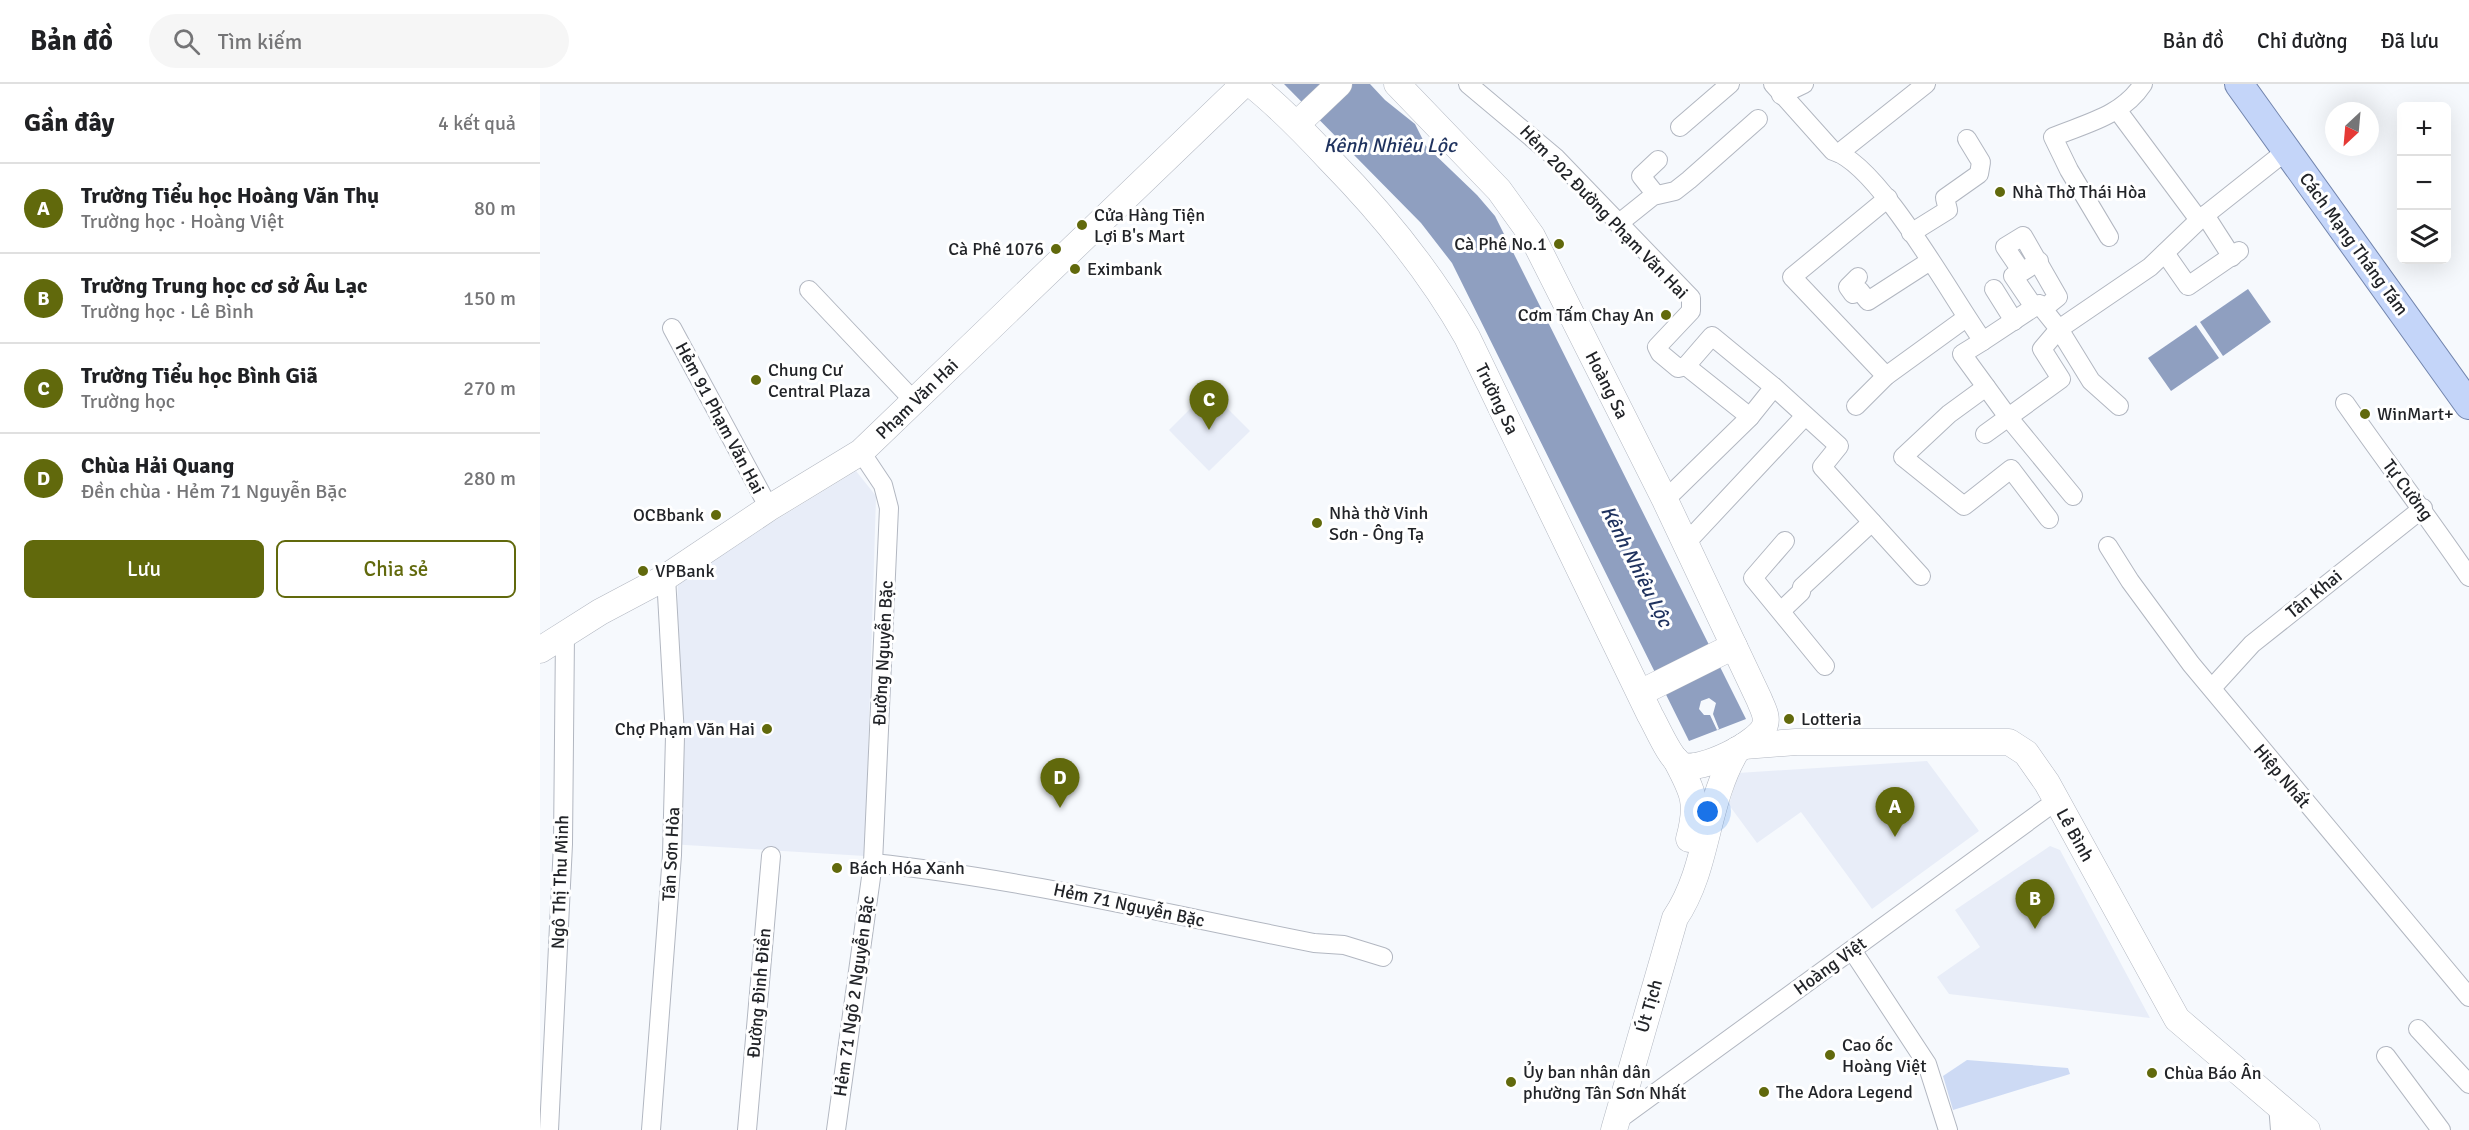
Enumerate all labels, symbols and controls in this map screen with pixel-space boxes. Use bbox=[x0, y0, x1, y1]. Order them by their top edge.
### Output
search box bbox=[149, 14, 569, 68]
text: Bản đồ bbox=[30, 24, 113, 58]
icon: search bbox=[170, 25, 203, 58]
text: Tìm kiếm bbox=[218, 28, 302, 55]
text: Bản đồ bbox=[2163, 28, 2224, 54]
text: Chỉ đường bbox=[2257, 28, 2348, 54]
text: Đã lưu bbox=[2381, 28, 2439, 54]
north arrow bbox=[2325, 102, 2379, 156]
map controls bbox=[2397, 102, 2451, 264]
button: + bbox=[2397, 102, 2451, 156]
text: Gần đây bbox=[24, 107, 114, 139]
text: 4 kết quả bbox=[438, 111, 516, 136]
street label: Hẻm 202 Đường Phạm Văn Hai bbox=[1515, 120, 1693, 304]
water label: Kênh Nhiêu Lộc bbox=[1324, 133, 1458, 158]
button: − bbox=[2397, 156, 2451, 210]
street label: Cách Mạng Tháng Tám bbox=[2295, 168, 2413, 320]
place label: Nhà Thờ Thái Hòa bbox=[2012, 181, 2146, 203]
text: Trường Tiểu học Hoàng Văn Thụ bbox=[81, 182, 379, 209]
marker: Nhà Thờ Thái Hòa bbox=[1993, 185, 2007, 199]
text: A bbox=[37, 196, 50, 221]
text: 80 m bbox=[474, 196, 516, 221]
place label: Cửa Hàng Tiện Lợi B's Mart bbox=[1094, 204, 1205, 247]
text: Trường học · Hoàng Việt bbox=[81, 209, 284, 234]
button: layers bbox=[2397, 210, 2451, 264]
marker: Cửa Hàng Tiện Lợi B's Mart bbox=[1075, 218, 1089, 232]
place label: Cà Phê No.1 bbox=[1454, 233, 1547, 255]
marker: Cà Phê No.1 bbox=[1552, 237, 1566, 251]
place label: Cà Phê 1076 bbox=[948, 238, 1044, 260]
marker: Cà Phê 1076 bbox=[1049, 242, 1063, 256]
place label: Eximbank bbox=[1087, 258, 1162, 280]
marker: Eximbank bbox=[1068, 262, 1082, 276]
text: Trường Trung học cơ sở Âu Lạc bbox=[81, 272, 367, 299]
text: B bbox=[37, 286, 50, 311]
text: 150 m bbox=[463, 286, 516, 311]
text: Trường học · Lê Bình bbox=[81, 299, 254, 324]
place label: Cơm Tấm Chay An bbox=[1518, 304, 1654, 326]
marker: Cơm Tấm Chay An bbox=[1659, 308, 1673, 322]
street label: Hẻm 91 Phạm Văn Hai bbox=[671, 338, 769, 498]
street label: Hoàng Sa bbox=[1581, 347, 1633, 423]
street label: Phạm Văn Hai bbox=[871, 354, 963, 444]
place label: Chung Cư Central Plaza bbox=[768, 359, 871, 402]
street label: Trường Sa bbox=[1470, 360, 1524, 438]
text: Trường Tiểu học Bình Giã bbox=[81, 362, 318, 389]
marker: Chung Cư Central Plaza bbox=[749, 373, 763, 387]
text: C bbox=[37, 376, 50, 401]
text: 270 m bbox=[463, 376, 516, 401]
pin: C bbox=[1190, 380, 1228, 430]
text: Trường học bbox=[81, 389, 175, 414]
place label: WinMart+ bbox=[2377, 403, 2454, 425]
marker: WinMart+ bbox=[2358, 407, 2372, 421]
text: Chùa Hải Quang bbox=[81, 452, 234, 479]
street label: Tự Cường bbox=[2378, 455, 2438, 525]
text: D bbox=[37, 466, 50, 491]
text: 280 m bbox=[463, 466, 516, 491]
text: Đền chùa · Hẻm 71 Nguyễn Bặc bbox=[81, 479, 347, 504]
water label: Kênh Nhiêu Lộc bbox=[1595, 501, 1679, 632]
place label: Nhà thờ Vinh Sơn - Ông Tạ bbox=[1329, 502, 1428, 545]
place label: OCBbank bbox=[633, 504, 704, 526]
marker: OCBbank bbox=[709, 508, 723, 522]
marker: Nhà thờ Vinh Sơn - Ông Tạ bbox=[1310, 516, 1324, 530]
button: Lưu bbox=[24, 540, 264, 598]
button: Chia sẻ bbox=[276, 540, 516, 598]
place label: VPBank bbox=[655, 560, 714, 582]
marker: VPBank bbox=[636, 564, 650, 578]
street label: Tân Khai bbox=[2282, 565, 2346, 623]
street label: Đường Nguyễn Bặc bbox=[868, 580, 898, 726]
place label: Lotteria bbox=[1801, 708, 1862, 730]
marker: Lotteria bbox=[1782, 712, 1796, 726]
place label: Chợ Phạm Văn Hai bbox=[615, 718, 755, 740]
marker: Chợ Phạm Văn Hai bbox=[760, 722, 774, 736]
street label: Hiệp Nhất bbox=[2249, 740, 2315, 812]
pin: D bbox=[1040, 758, 1080, 808]
pin: A bbox=[1876, 788, 1914, 837]
your location bbox=[1693, 797, 1722, 826]
street label: Lê Bình bbox=[2051, 805, 2099, 865]
street label: Tân Sơn Hòa bbox=[658, 806, 684, 902]
street label: Ngô Thị Thu Minh bbox=[547, 815, 573, 949]
place label: Bách Hóa Xanh bbox=[849, 857, 965, 879]
marker: Bách Hóa Xanh bbox=[830, 861, 844, 875]
street label: Hẻm 71 Nguyễn Bặc bbox=[1051, 878, 1207, 932]
pin: B bbox=[2016, 880, 2054, 929]
street label: Hẻm 71 Ngõ 2 Nguyễn Bặc bbox=[829, 894, 879, 1098]
street label: Đường Đinh Điền bbox=[742, 927, 776, 1059]
street label: Hoàng Việt bbox=[1789, 932, 1871, 1000]
street label: Út Tịch bbox=[1631, 977, 1667, 1035]
place label: Cao ốc Hoàng Việt bbox=[1842, 1034, 1926, 1077]
marker: Cao ốc Hoàng Việt bbox=[1823, 1048, 1837, 1062]
place label: Ủy ban nhân dân phường Tân Sơn Nhất bbox=[1523, 1061, 1686, 1104]
place label: Chùa Báo Ân bbox=[2164, 1062, 2262, 1084]
marker: Chùa Báo Ân bbox=[2145, 1066, 2159, 1080]
marker: Ủy ban nhân dân phường Tân Sơn Nhất bbox=[1504, 1075, 1518, 1089]
place label: The Adora Legend bbox=[1776, 1081, 1913, 1103]
marker: The Adora Legend bbox=[1757, 1085, 1771, 1099]

